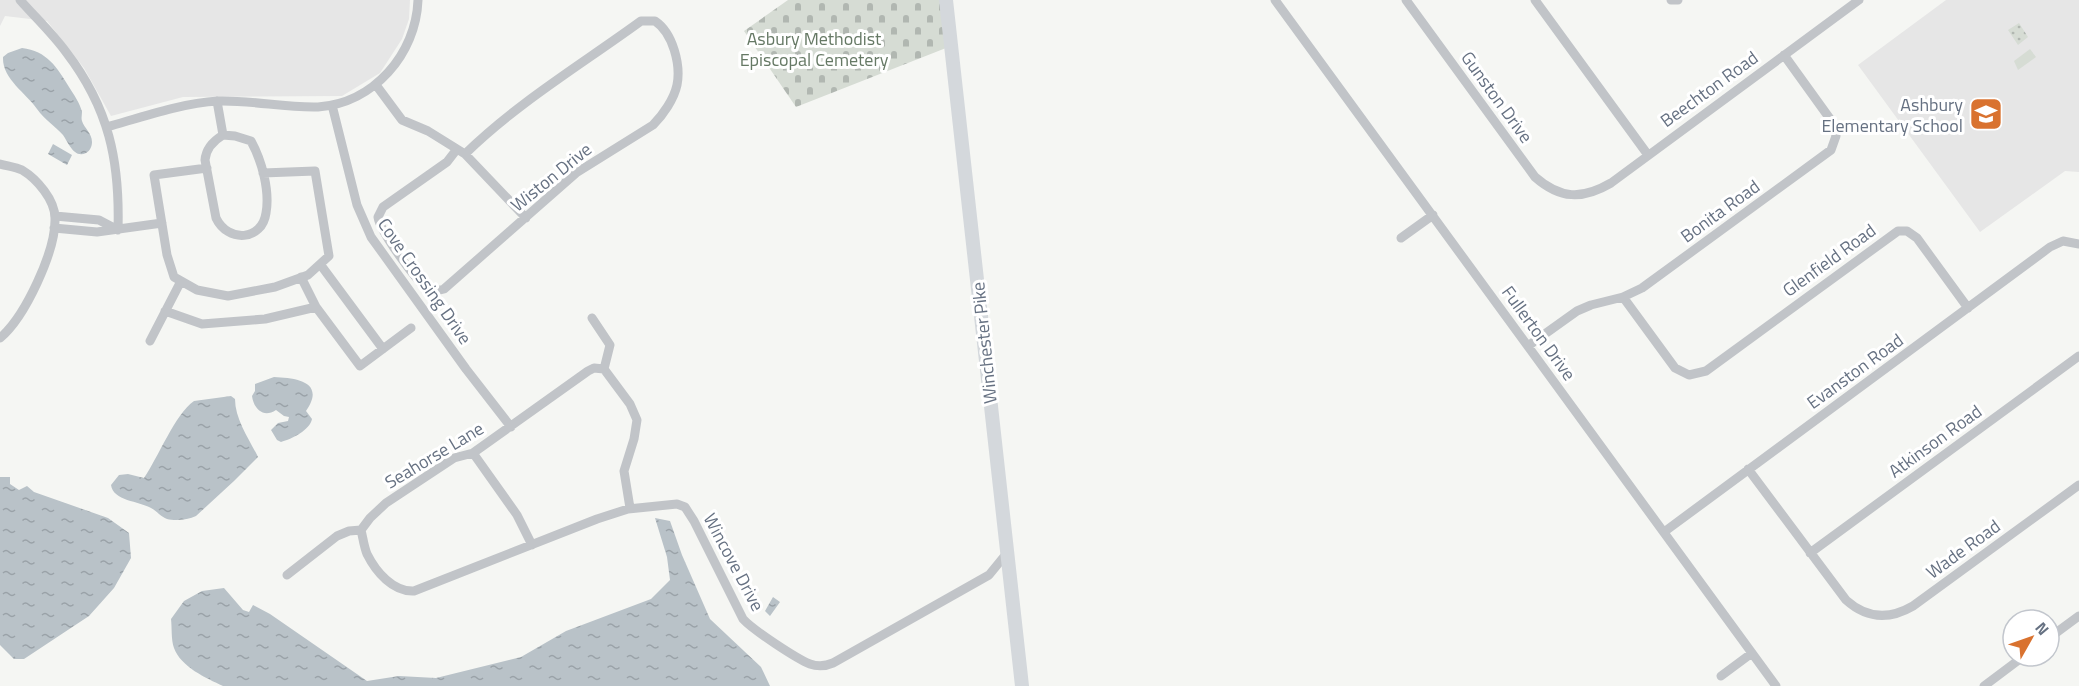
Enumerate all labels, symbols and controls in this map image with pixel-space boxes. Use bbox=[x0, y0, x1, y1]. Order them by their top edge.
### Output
park label: Asbury Methodist Episcopal Cemetery bbox=[740, 25, 889, 73]
street label: Beechton Road bbox=[1654, 44, 1764, 134]
street label: Gunston Drive bbox=[1454, 46, 1540, 148]
place label: Ashbury Elementary School bbox=[1821, 91, 1963, 139]
school or university icon: Ashbury Elementary School bbox=[1968, 96, 2004, 132]
street label: Wiston Drive bbox=[505, 136, 597, 218]
street label: Bonita Road bbox=[1675, 173, 1765, 249]
street label: Cove Crossing Drive bbox=[371, 212, 479, 350]
street label: Glenfield Road bbox=[1777, 217, 1881, 303]
street label: Fullerton Drive bbox=[1495, 280, 1583, 386]
street label: Winchester Pike bbox=[964, 281, 1004, 405]
street label: Evanston Road bbox=[1801, 327, 1909, 415]
street label: Atkinson Road bbox=[1883, 398, 1987, 484]
street label: Seahorse Lane bbox=[379, 415, 489, 495]
street label: Wincove Drive bbox=[697, 508, 771, 616]
street label: Wade Road bbox=[1920, 513, 2006, 585]
north arrow bbox=[2001, 608, 2061, 668]
text: N bbox=[2030, 616, 2055, 640]

